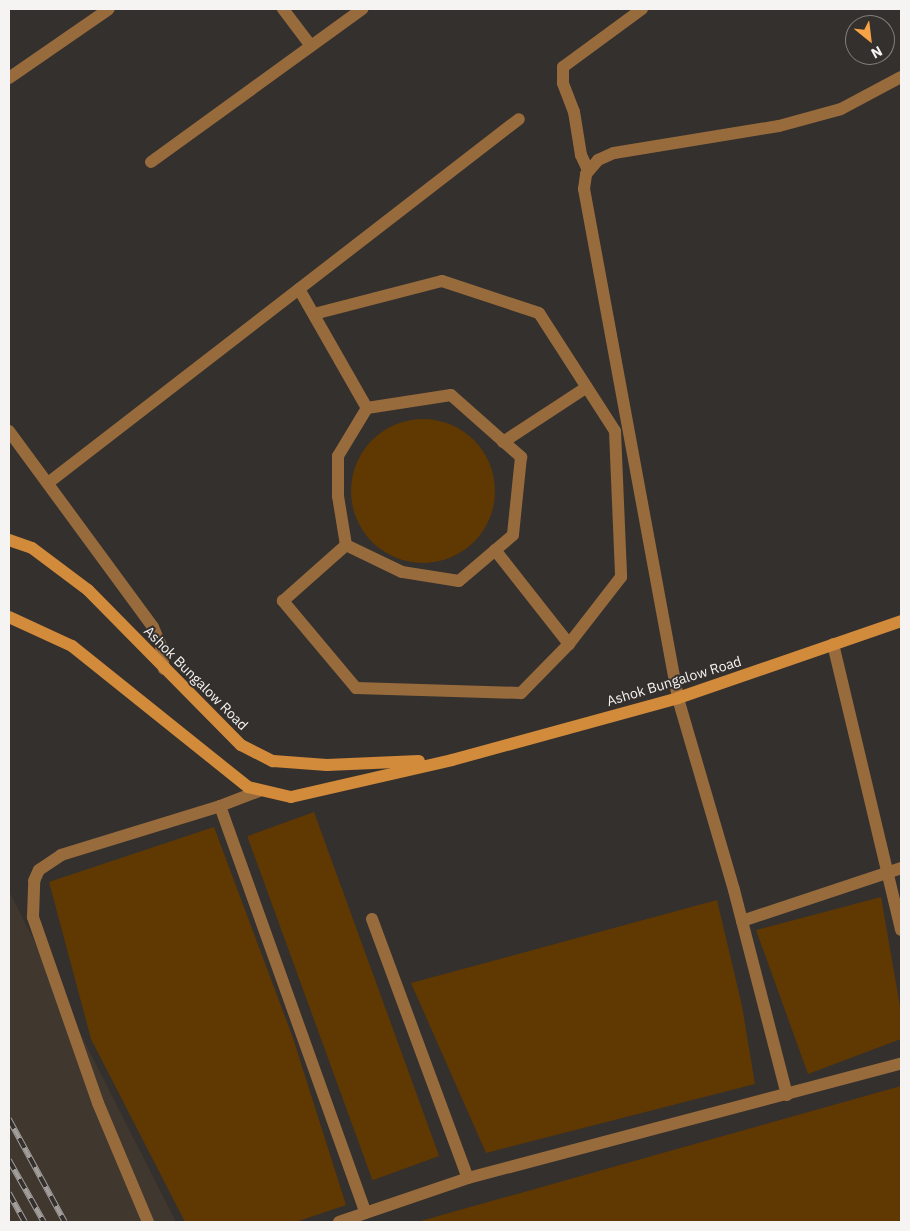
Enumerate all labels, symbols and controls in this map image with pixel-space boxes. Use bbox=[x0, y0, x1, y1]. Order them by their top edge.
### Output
north arrow bbox=[845, 15, 895, 65]
text: N bbox=[868, 42, 886, 63]
street label: Ashok Bungalow Road bbox=[141, 623, 251, 733]
street label: Ashok Bungalow Road bbox=[605, 653, 743, 709]

